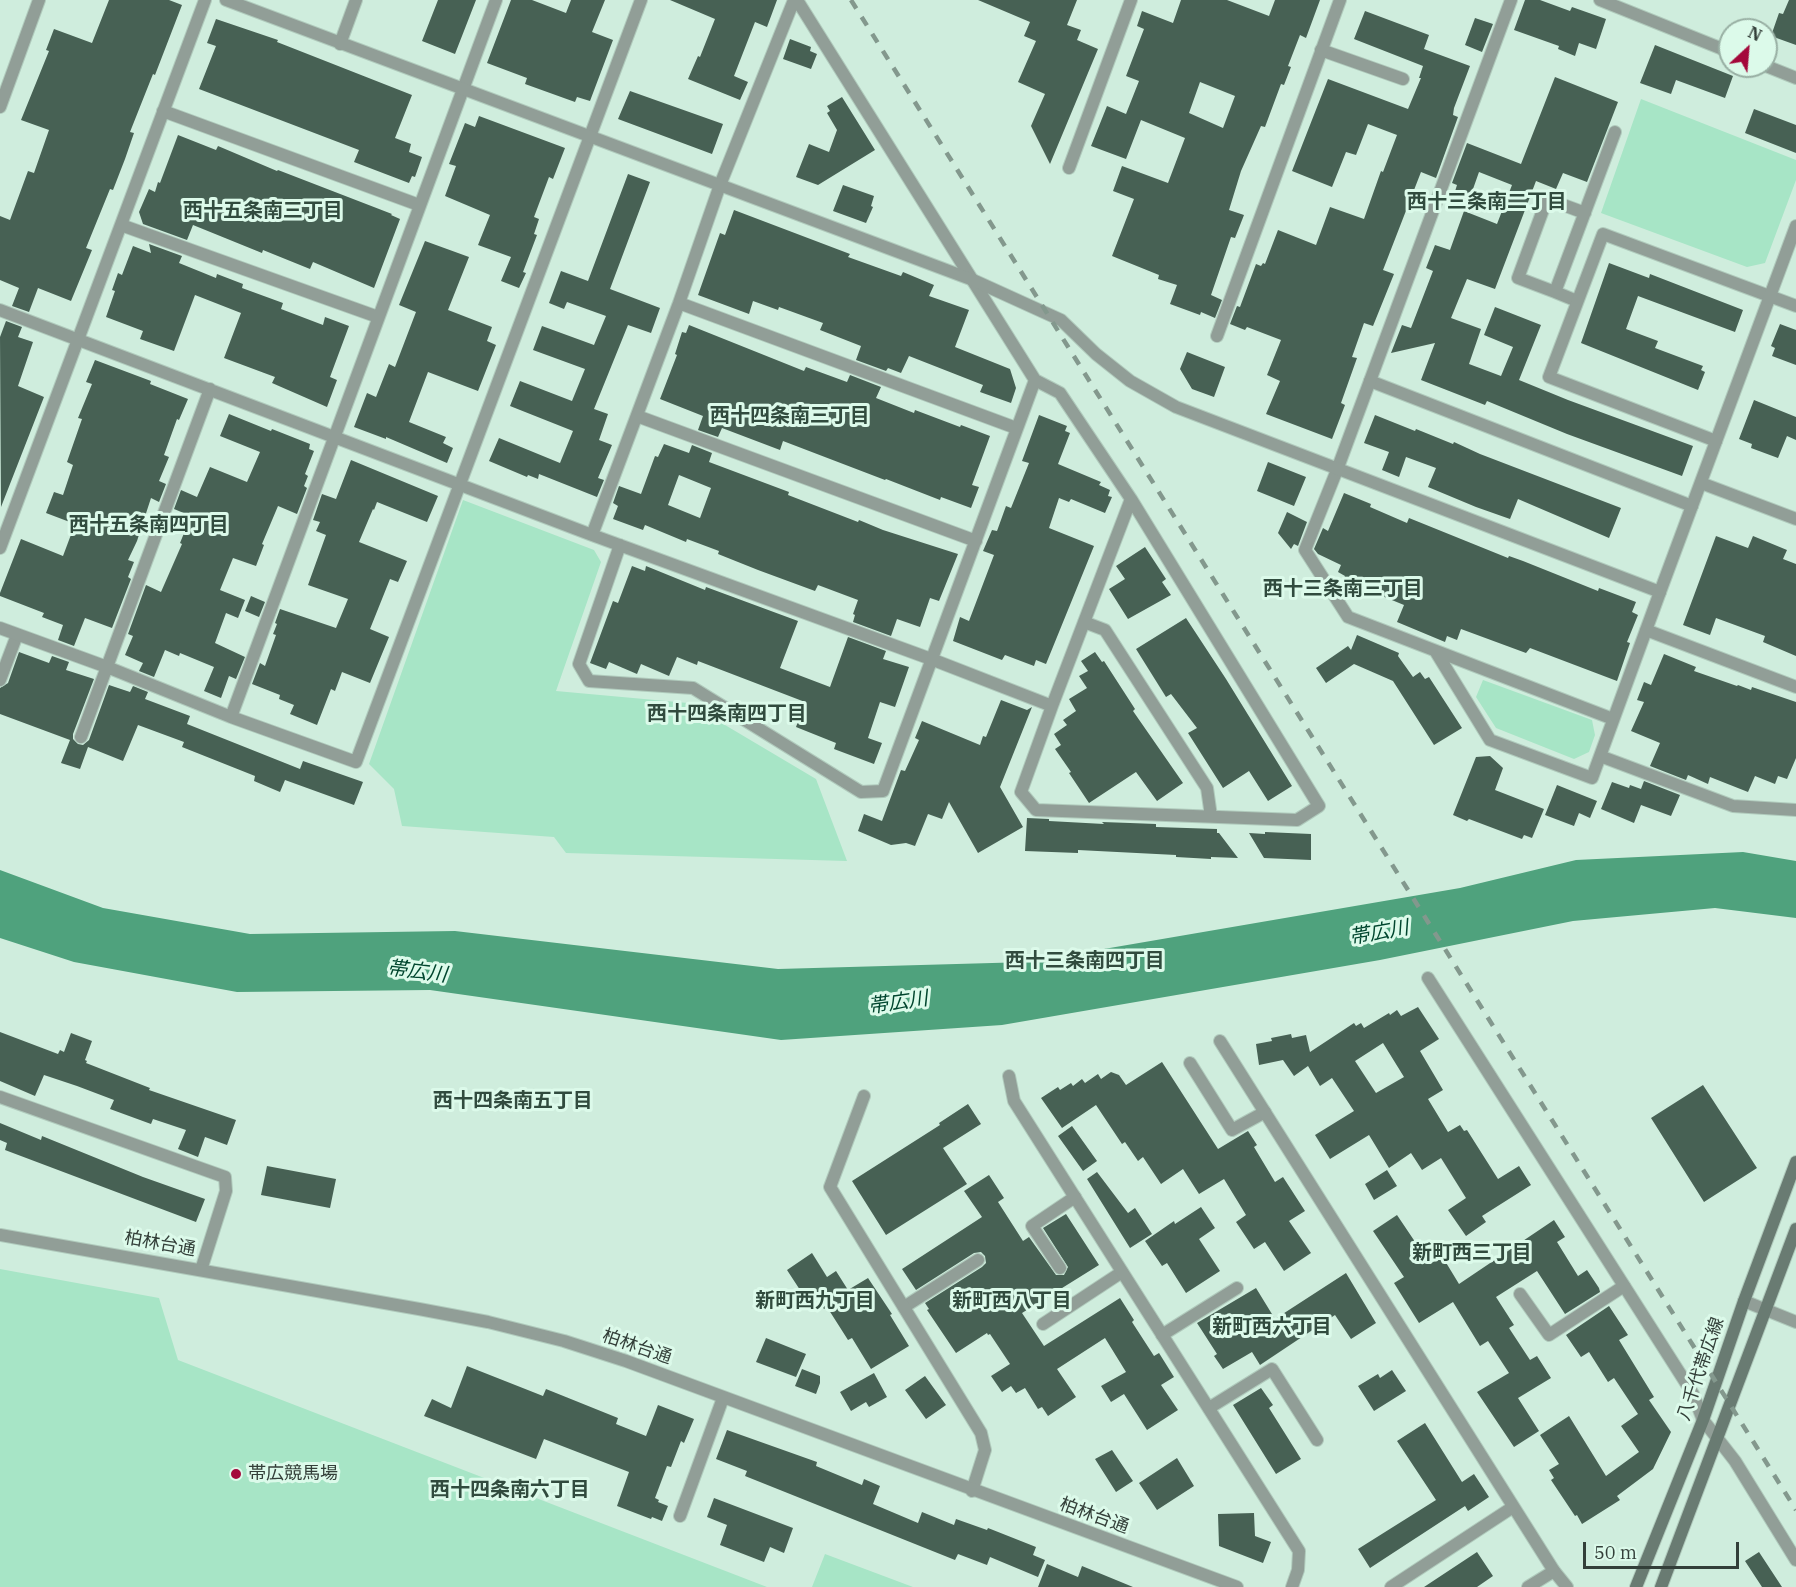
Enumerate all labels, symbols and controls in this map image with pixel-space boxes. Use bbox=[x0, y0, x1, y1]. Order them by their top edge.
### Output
north arrow bbox=[1718, 18, 1778, 78]
text: N bbox=[1745, 22, 1765, 45]
district label: 西十三条南二丁目 bbox=[1407, 190, 1567, 214]
district label: 西十五条南三丁目 bbox=[183, 199, 343, 223]
district label: 西十四条南三丁目 bbox=[710, 404, 870, 428]
district label: 西十五条南四丁目 bbox=[69, 513, 229, 537]
district label: 西十三条南三丁目 bbox=[1263, 577, 1423, 601]
district label: 西十四条南四丁目 bbox=[647, 702, 807, 726]
water label: 帯広川 bbox=[1347, 916, 1411, 950]
district label: 西十三条南四丁目 bbox=[1005, 949, 1165, 973]
water label: 帯広川 bbox=[386, 956, 448, 988]
water label: 帯広川 bbox=[867, 987, 929, 1019]
district label: 西十四条南五丁目 bbox=[433, 1089, 593, 1113]
street label: 柏林台通 bbox=[123, 1227, 197, 1261]
district label: 新町西三丁目 bbox=[1412, 1241, 1532, 1265]
district label: 新町西九丁目 bbox=[755, 1289, 875, 1313]
district label: 新町西八丁目 bbox=[952, 1289, 1072, 1313]
street label: 八千代帯広線 bbox=[1673, 1314, 1729, 1424]
district label: 新町西六丁目 bbox=[1212, 1315, 1332, 1339]
street label: 柏林台通 bbox=[599, 1325, 675, 1369]
place label: 帯広競馬場 bbox=[248, 1463, 338, 1485]
marker: 帯広競馬場 bbox=[229, 1467, 243, 1481]
district label: 西十四条南六丁目 bbox=[430, 1478, 590, 1502]
street label: 柏林台通 bbox=[1056, 1494, 1132, 1538]
scale bar bbox=[1586, 1530, 1742, 1568]
text: 50 m bbox=[1594, 1541, 1637, 1564]

